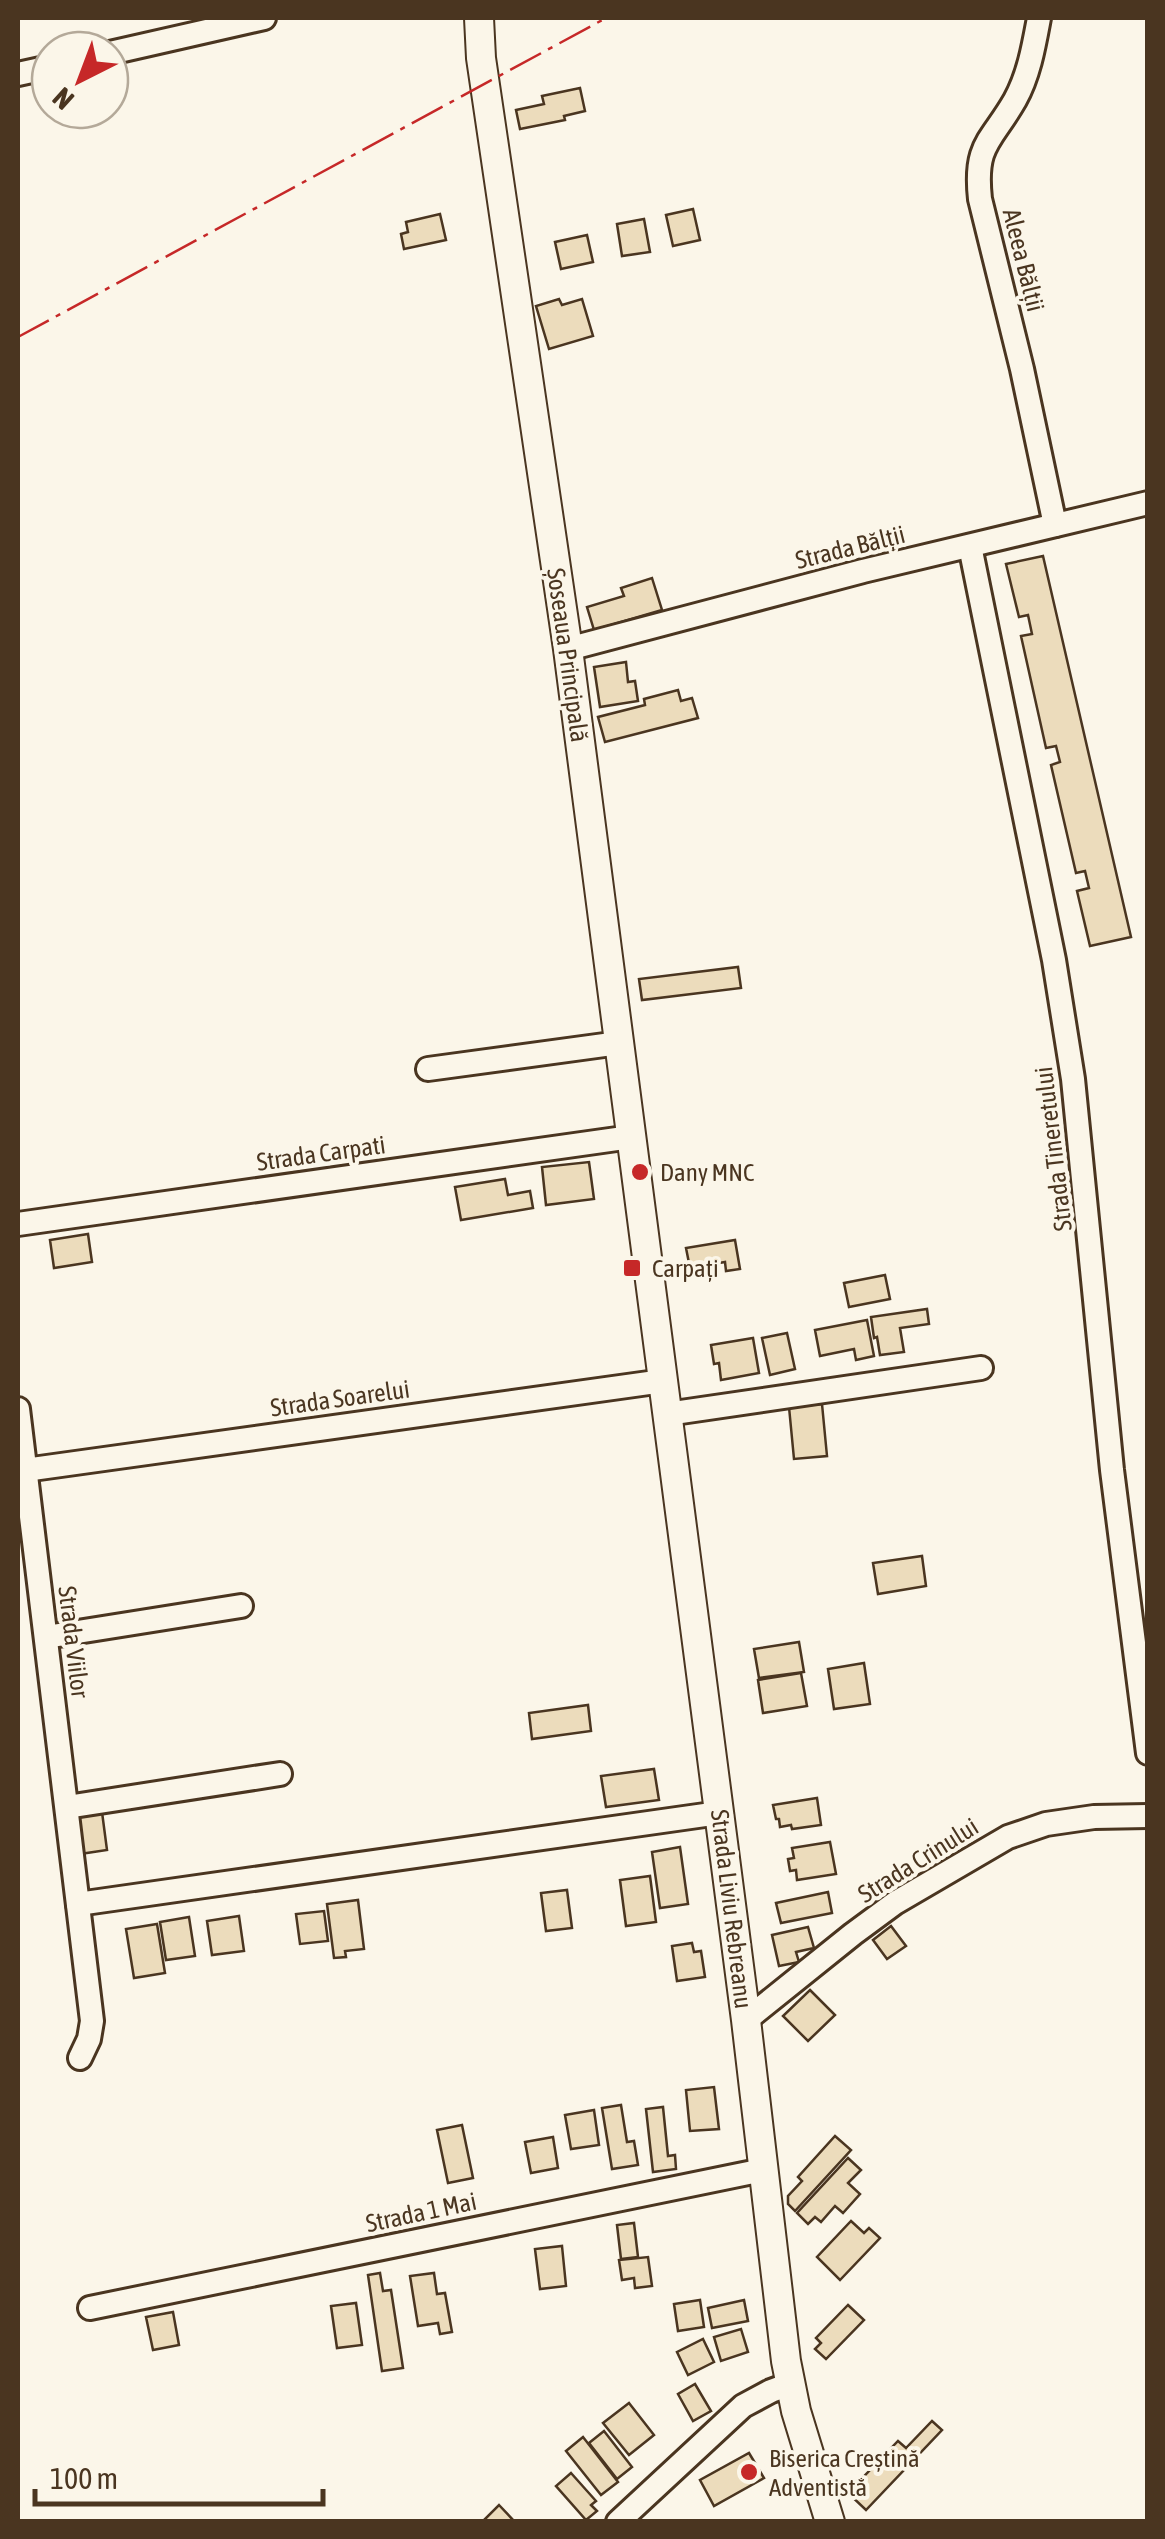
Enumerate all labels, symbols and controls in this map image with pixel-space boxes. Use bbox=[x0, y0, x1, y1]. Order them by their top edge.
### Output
north arrow bbox=[30, 30, 130, 130]
text: N bbox=[46, 81, 80, 116]
street label: Aleea Bălții bbox=[998, 206, 1050, 314]
street label: Strada Bălții bbox=[792, 520, 908, 574]
street label: Șoseaua Principală bbox=[542, 566, 594, 744]
street label: Strada Tineretului bbox=[1029, 1065, 1077, 1233]
street label: Strada Carpati bbox=[255, 1130, 387, 1176]
place label: Dany MNC bbox=[660, 1158, 754, 1186]
marker: Dany MNC bbox=[629, 1161, 651, 1183]
place label: Carpați bbox=[652, 1254, 719, 1282]
marker: Carpați bbox=[621, 1257, 643, 1279]
street label: Strada Soarelui bbox=[269, 1374, 411, 1422]
street label: Strada Viilor bbox=[53, 1585, 95, 1700]
street label: Strada Liviu Rebreanu bbox=[706, 1808, 758, 2010]
street label: Strada Crinului bbox=[853, 1812, 983, 1908]
street label: Strada 1 Mai bbox=[363, 2187, 479, 2237]
scale bar bbox=[35, 2444, 322, 2506]
place label: Biserica Creștină Adventistă bbox=[769, 2444, 920, 2501]
text: 100 m bbox=[50, 2461, 118, 2495]
marker: Biserica Creștină Adventistă bbox=[738, 2461, 760, 2483]

